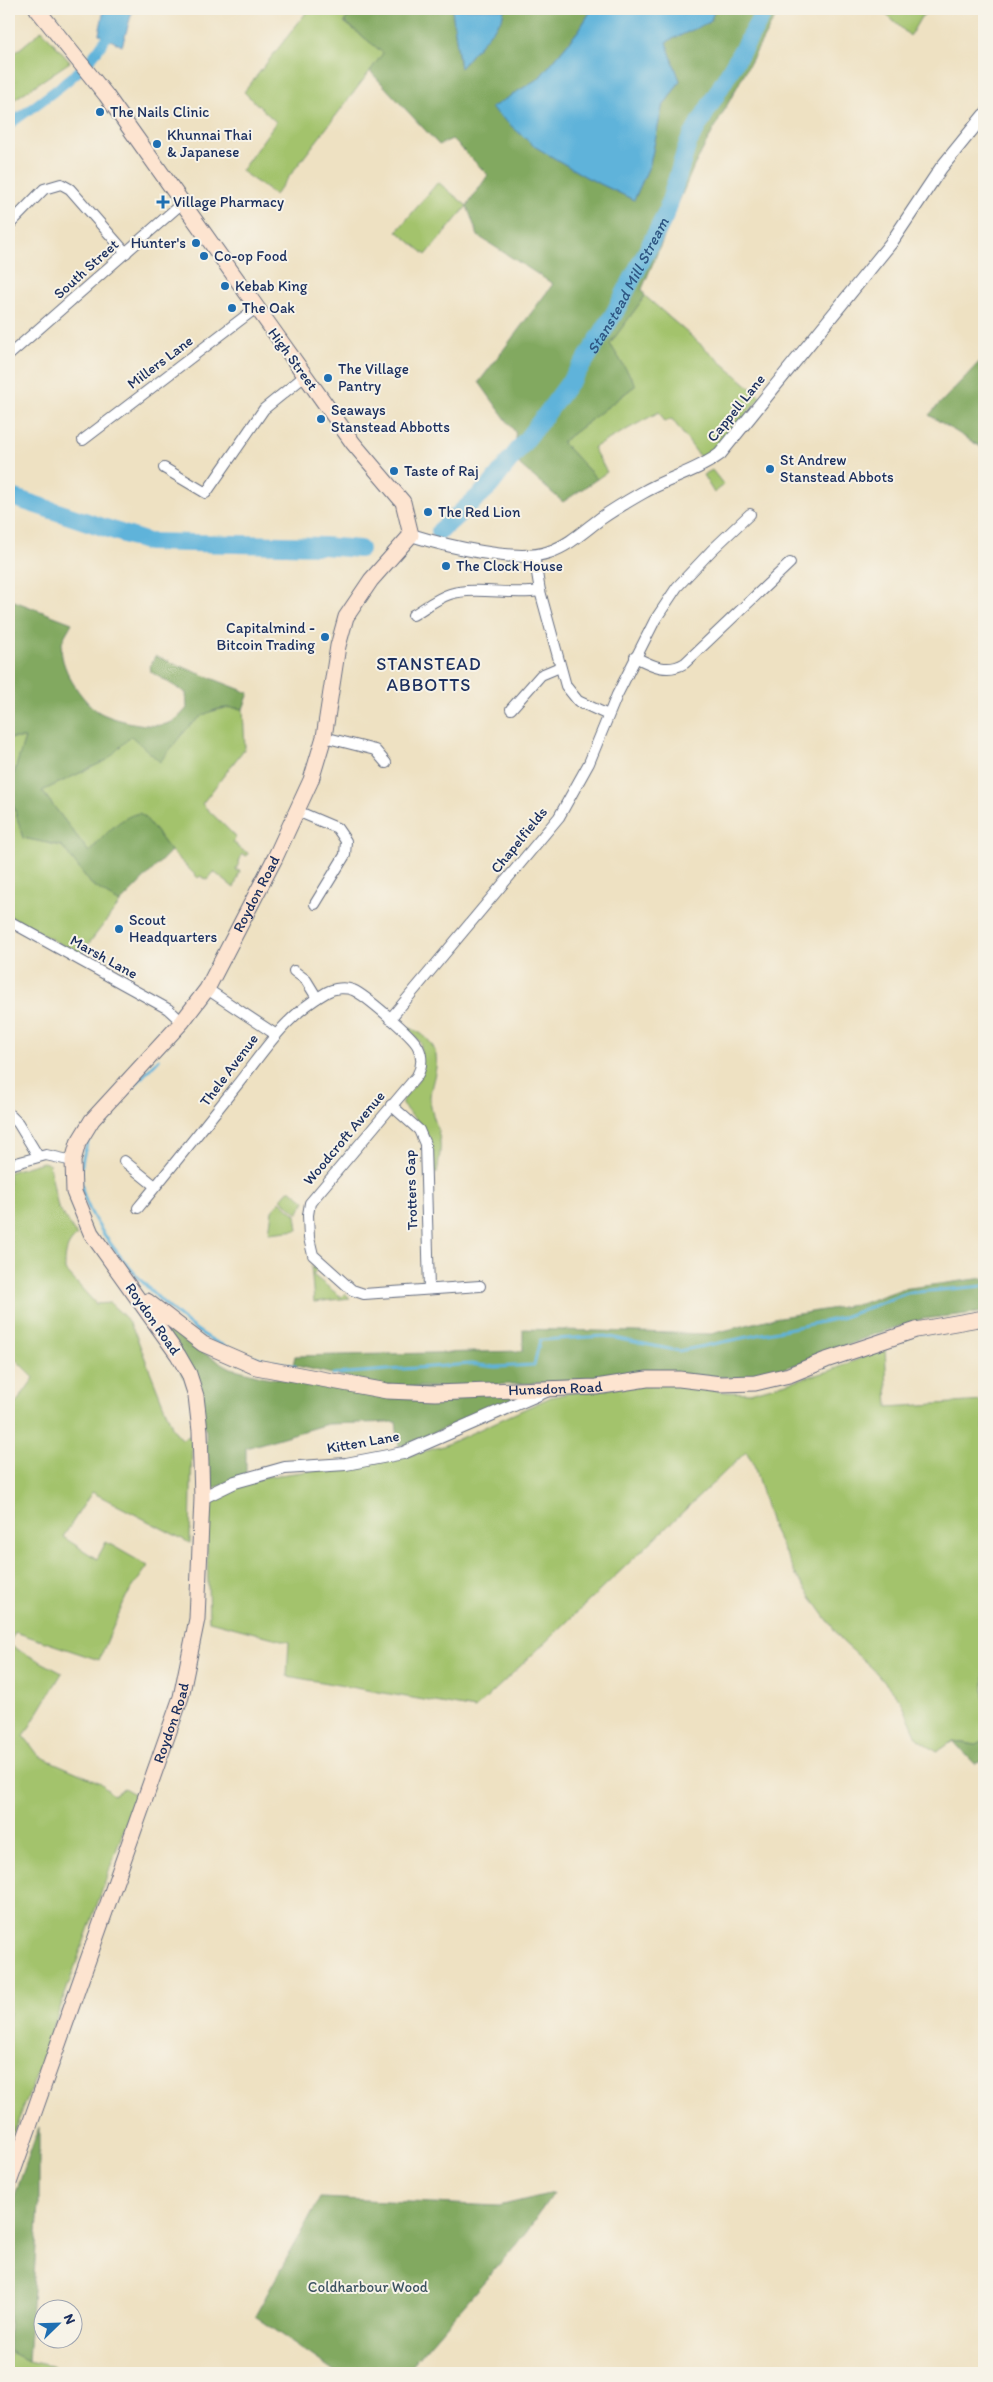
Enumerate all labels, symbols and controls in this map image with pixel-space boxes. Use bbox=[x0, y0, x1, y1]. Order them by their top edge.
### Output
place label: The Nails Clinic bbox=[110, 103, 209, 121]
marker: The Nails Clinic bbox=[94, 106, 106, 118]
place label: Khunnai Thai & Japanese bbox=[167, 126, 252, 161]
marker: Khunnai Thai & Japanese bbox=[151, 138, 163, 150]
place label: Village Pharmacy bbox=[173, 193, 284, 211]
marker: Village Pharmacy bbox=[157, 196, 169, 208]
water label: Stanstead Mill Stream bbox=[582, 213, 672, 357]
place label: Hunter's bbox=[131, 234, 186, 252]
street label: South Street bbox=[50, 235, 122, 303]
marker: Hunter's bbox=[190, 237, 202, 249]
place label: Co-op Food bbox=[214, 247, 287, 265]
marker: Co-op Food bbox=[198, 250, 210, 262]
place label: Kebab King bbox=[235, 277, 308, 295]
marker: Kebab King bbox=[219, 280, 231, 292]
place label: The Oak bbox=[242, 299, 295, 317]
marker: The Oak bbox=[226, 302, 238, 314]
street label: High Street bbox=[264, 324, 322, 394]
street label: Millers Lane bbox=[124, 331, 196, 393]
place label: The Village Pantry bbox=[338, 360, 409, 395]
street label: Cappell Lane bbox=[703, 370, 769, 446]
marker: The Village Pantry bbox=[322, 372, 334, 384]
place label: Seaways Stanstead Abbotts bbox=[331, 401, 450, 436]
marker: Seaways Stanstead Abbotts bbox=[315, 413, 327, 425]
place label: St Andrew Stanstead Abbots bbox=[780, 451, 894, 486]
place label: Taste of Raj bbox=[404, 462, 479, 480]
marker: St Andrew Stanstead Abbots bbox=[764, 463, 776, 475]
marker: Taste of Raj bbox=[388, 465, 400, 477]
place label: The Red Lion bbox=[438, 503, 521, 521]
marker: The Red Lion bbox=[422, 506, 434, 518]
place label: The Clock House bbox=[456, 557, 563, 575]
marker: The Clock House bbox=[440, 560, 452, 572]
place label: Capitalmind - Bitcoin Trading bbox=[217, 619, 315, 654]
marker: Capitalmind - Bitcoin Trading bbox=[319, 631, 331, 643]
district label: STANSTEAD ABBOTTS bbox=[376, 653, 482, 696]
street label: Chapelfields bbox=[487, 803, 551, 877]
street label: Roydon Road bbox=[229, 852, 284, 935]
place label: Scout Headquarters bbox=[129, 911, 217, 946]
marker: Scout Headquarters bbox=[113, 923, 125, 935]
street label: Marsh Lane bbox=[67, 931, 141, 983]
street label: Thele Avenue bbox=[196, 1030, 262, 1110]
street label: Woodcroft Avenue bbox=[299, 1087, 389, 1189]
street label: Trotters Gap bbox=[401, 1149, 421, 1231]
street label: Roydon Road bbox=[122, 1279, 185, 1359]
street label: Hunsdon Road bbox=[508, 1377, 604, 1399]
street label: Kitten Lane bbox=[325, 1427, 401, 1457]
street label: Roydon Road bbox=[149, 1680, 193, 1766]
park label: Coldharbour Wood bbox=[308, 2278, 429, 2296]
north arrow bbox=[32, 2300, 82, 2350]
text: N bbox=[60, 2311, 79, 2327]

